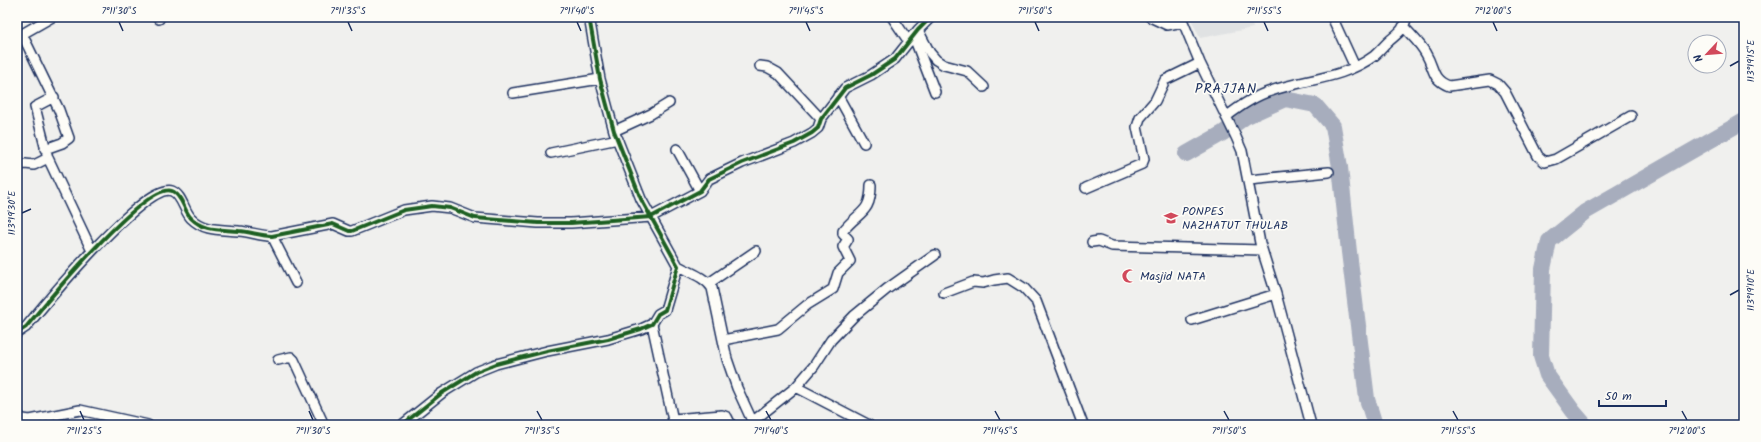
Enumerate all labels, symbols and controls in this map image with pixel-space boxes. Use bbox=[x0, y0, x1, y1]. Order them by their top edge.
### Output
text: 7°11'30"S bbox=[101, 3, 137, 19]
text: 7°11'35"S bbox=[330, 3, 366, 19]
text: 7°11'40"S bbox=[560, 3, 595, 19]
text: 7°11'45"S bbox=[788, 3, 824, 19]
text: 7°11'50"S bbox=[1018, 3, 1053, 19]
text: 7°11'55"S bbox=[1246, 3, 1282, 19]
text: 7°12'00"S bbox=[1474, 3, 1512, 19]
north arrow bbox=[1687, 34, 1727, 74]
text: 113°19'15"E bbox=[1743, 39, 1759, 82]
text: N bbox=[1689, 51, 1709, 65]
district label: PRAJJAN bbox=[1195, 78, 1257, 100]
text: 113°19'30"E bbox=[4, 189, 20, 235]
place label: PONPES NAZHATUT THULAB bbox=[1182, 202, 1288, 235]
school or university icon: PONPES NAZHATUT THULAB bbox=[1163, 210, 1179, 226]
place label: Masjid NATA bbox=[1140, 267, 1206, 286]
mosque icon: Masjid NATA bbox=[1121, 268, 1137, 284]
text: 113°19'10"E bbox=[1743, 268, 1759, 311]
scale bar bbox=[1599, 382, 1666, 408]
text: 50 m bbox=[1605, 387, 1632, 406]
text: 7°11'25"S bbox=[66, 423, 102, 439]
text: 7°11'30"S bbox=[295, 423, 331, 439]
text: 7°11'35"S bbox=[524, 423, 560, 439]
text: 7°11'40"S bbox=[754, 423, 789, 439]
text: 7°11'45"S bbox=[982, 423, 1018, 439]
text: 7°11'50"S bbox=[1212, 423, 1247, 439]
text: 7°11'55"S bbox=[1440, 423, 1476, 439]
text: 7°12'00"S bbox=[1668, 423, 1706, 439]

